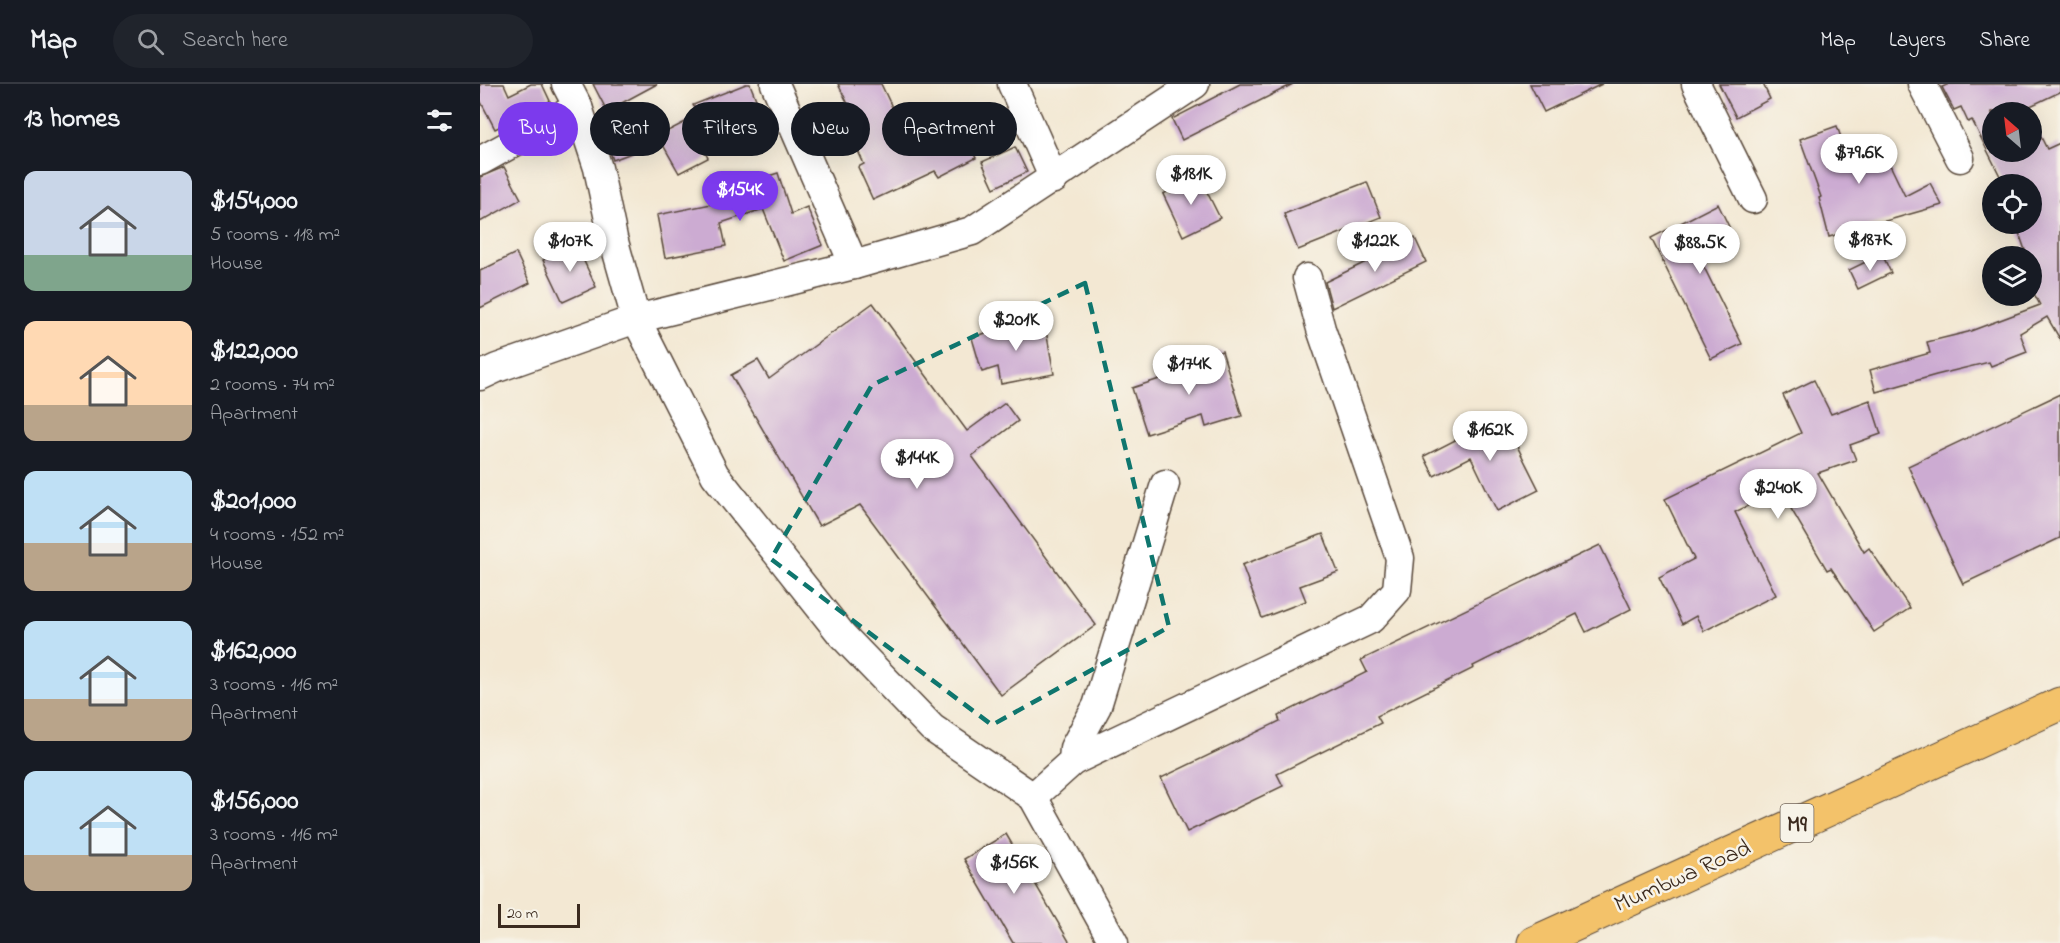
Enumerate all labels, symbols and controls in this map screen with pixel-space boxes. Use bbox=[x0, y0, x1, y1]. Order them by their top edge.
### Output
search box bbox=[113, 14, 533, 68]
text: Map bbox=[30, 21, 77, 62]
icon: search bbox=[134, 25, 167, 58]
text: Search here bbox=[182, 25, 288, 57]
text: Map bbox=[1820, 26, 1856, 56]
text: Layers bbox=[1889, 26, 1946, 56]
text: Share bbox=[1979, 26, 2030, 56]
text: 13 homes bbox=[24, 101, 120, 139]
chip: Buy bbox=[498, 102, 578, 156]
chip: Rent bbox=[590, 102, 670, 156]
chip: Filters bbox=[682, 102, 779, 156]
chip: New bbox=[791, 102, 870, 156]
chip: Apartment bbox=[882, 102, 1017, 156]
north arrow bbox=[1982, 102, 2042, 162]
map controls bbox=[1982, 102, 2042, 306]
icon: filters bbox=[423, 104, 456, 137]
pin: $79.6K bbox=[1810, 134, 1908, 185]
text: $79.6K bbox=[1835, 139, 1883, 168]
pin: $181K bbox=[1149, 155, 1233, 206]
text: $181K bbox=[1170, 160, 1212, 189]
pin: $154K bbox=[698, 171, 782, 222]
button: locate bbox=[1982, 174, 2042, 234]
text: $154K bbox=[716, 176, 764, 205]
text: $154,000 bbox=[210, 183, 298, 221]
icon: home bbox=[72, 195, 144, 267]
text: 5 rooms · 118 m² bbox=[210, 221, 340, 250]
pin: $187K bbox=[1828, 221, 1912, 272]
pin: $107K bbox=[528, 222, 612, 273]
pin: $122K bbox=[1333, 222, 1417, 273]
pin: $88.5K bbox=[1651, 224, 1749, 275]
text: $187K bbox=[1848, 226, 1892, 255]
text: $107K bbox=[547, 227, 593, 256]
text: $122K bbox=[1351, 227, 1399, 256]
text: $88.5K bbox=[1674, 229, 1726, 258]
button: layers bbox=[1982, 246, 2042, 306]
text: House bbox=[210, 250, 263, 279]
pin: $201K bbox=[974, 301, 1058, 352]
text: $201K bbox=[993, 306, 1039, 335]
text: $122,000 bbox=[210, 333, 298, 371]
icon: home bbox=[72, 345, 144, 417]
pin: $174K bbox=[1147, 345, 1231, 396]
text: $174K bbox=[1167, 350, 1211, 379]
text: 2 rooms · 74 m² bbox=[210, 371, 335, 400]
text: Apartment bbox=[210, 400, 298, 429]
pin: $162K bbox=[1448, 411, 1532, 462]
text: $162K bbox=[1467, 416, 1513, 445]
pin: $144K bbox=[875, 439, 959, 490]
text: $144K bbox=[895, 444, 939, 473]
pin: $240K bbox=[1736, 469, 1820, 520]
text: $240K bbox=[1754, 474, 1802, 503]
text: $201,000 bbox=[210, 483, 296, 521]
icon: home bbox=[72, 495, 144, 567]
text: 4 rooms · 152 m² bbox=[210, 521, 344, 550]
text: House bbox=[210, 550, 263, 579]
text: $162,000 bbox=[210, 633, 297, 671]
icon: home bbox=[72, 645, 144, 717]
text: 3 rooms · 116 m² bbox=[210, 671, 338, 700]
text: Apartment bbox=[210, 700, 298, 729]
text: $156,000 bbox=[210, 783, 298, 821]
icon: home bbox=[72, 795, 144, 867]
road number: M9 bbox=[1780, 804, 1814, 842]
text: 3 rooms · 116 m² bbox=[210, 821, 338, 850]
street label: Mumbwa Road bbox=[1609, 831, 1757, 923]
pin: $156K bbox=[972, 844, 1056, 895]
text: $156K bbox=[990, 849, 1038, 878]
text: Apartment bbox=[210, 850, 298, 879]
scale bar bbox=[498, 901, 580, 928]
text: 20 m bbox=[507, 902, 538, 926]

